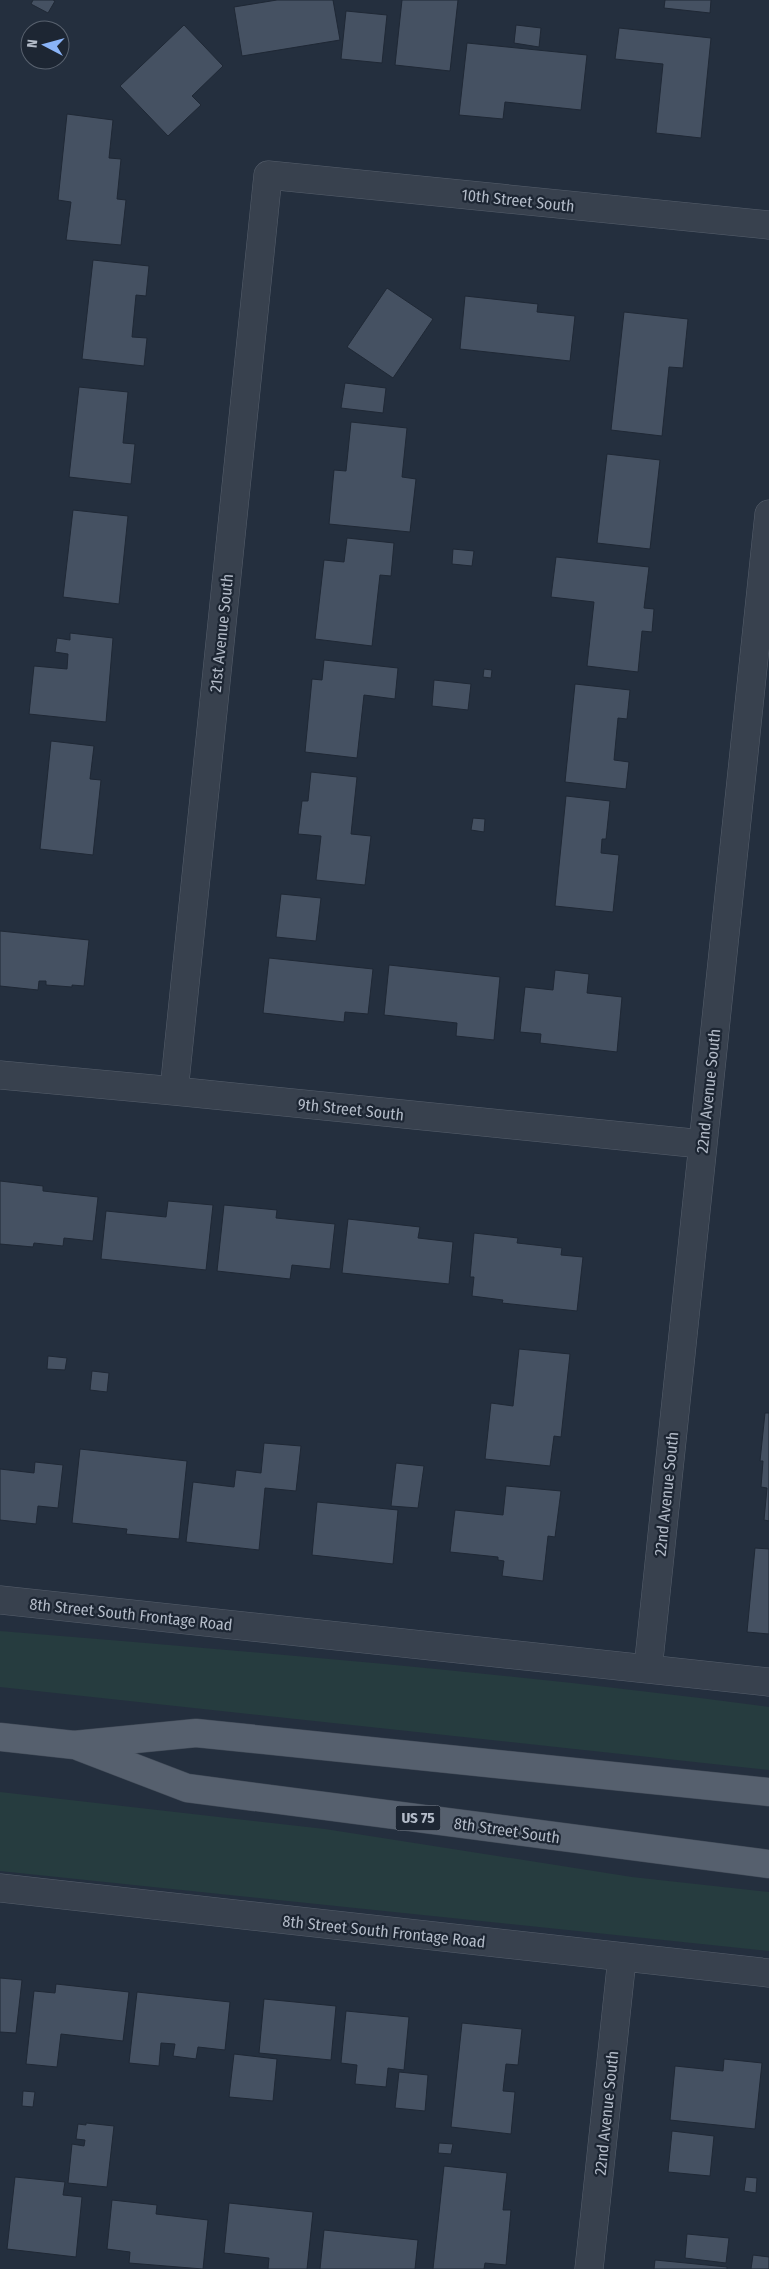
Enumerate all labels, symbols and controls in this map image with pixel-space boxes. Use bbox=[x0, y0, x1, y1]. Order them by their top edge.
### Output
north arrow bbox=[20, 20, 70, 70]
text: N bbox=[24, 39, 41, 49]
street label: 10th Street South bbox=[461, 185, 575, 216]
street label: 21st Avenue South bbox=[206, 573, 237, 693]
street label: 22nd Avenue South bbox=[693, 1028, 724, 1154]
street label: 9th Street South bbox=[297, 1094, 405, 1125]
street label: 22nd Avenue South bbox=[651, 1431, 682, 1557]
street label: 8th Street South Frontage Road bbox=[29, 1594, 233, 1635]
road number: US 75 bbox=[396, 1806, 440, 1830]
street label: 8th Street South bbox=[453, 1814, 561, 1847]
street label: 8th Street South Frontage Road bbox=[282, 1911, 486, 1952]
street label: 22nd Avenue South bbox=[591, 2050, 622, 2176]

